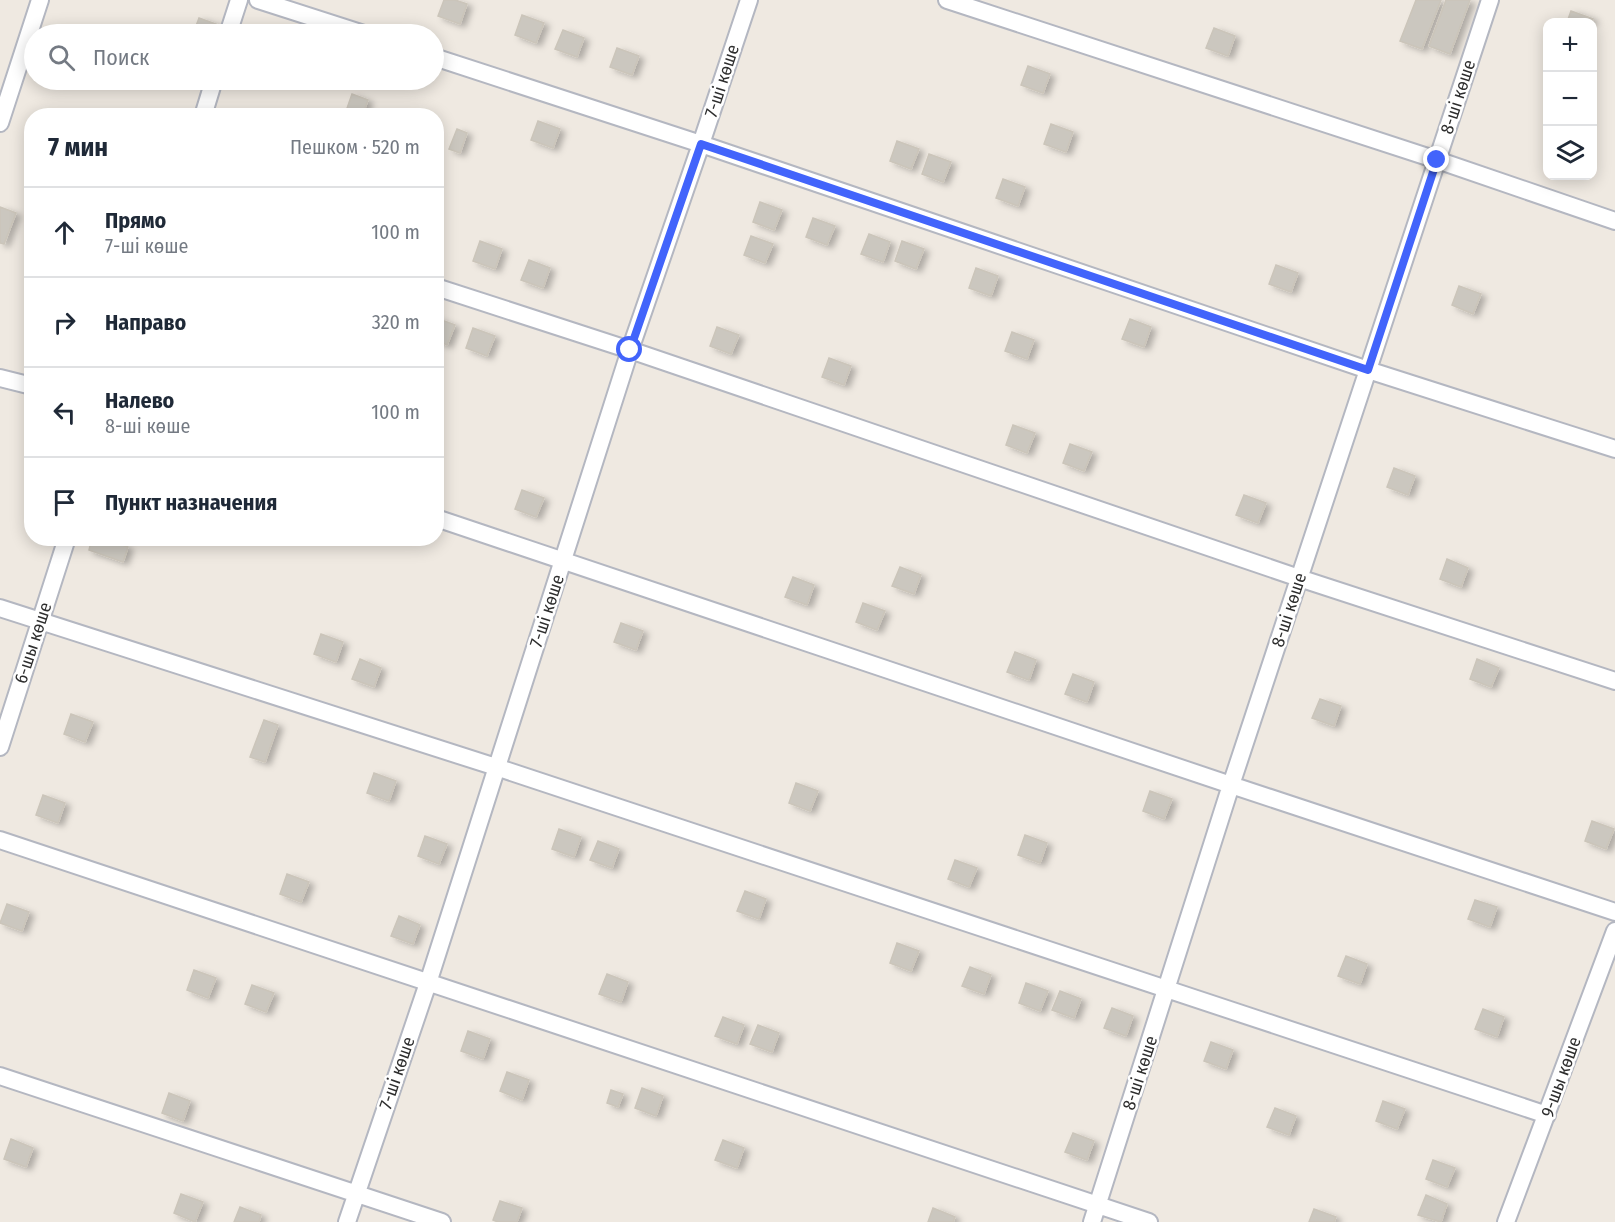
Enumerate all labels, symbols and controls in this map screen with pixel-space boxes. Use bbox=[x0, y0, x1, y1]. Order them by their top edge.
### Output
map controls bbox=[1543, 18, 1597, 180]
button: + bbox=[1543, 18, 1597, 72]
search box bbox=[24, 24, 444, 90]
icon: search bbox=[45, 41, 78, 74]
street label: 7-ші көше bbox=[700, 42, 744, 120]
text: Поиск bbox=[93, 44, 149, 71]
street label: 8-ші көше bbox=[1436, 57, 1480, 137]
button: − bbox=[1543, 72, 1597, 126]
button: layers bbox=[1543, 126, 1597, 180]
text: 7 мин bbox=[48, 132, 108, 163]
text: Пешком · 520 m bbox=[290, 135, 420, 159]
route end bbox=[1423, 146, 1449, 172]
text: Прямо bbox=[105, 207, 166, 234]
icon: ahead bbox=[48, 216, 81, 249]
text: 100 m bbox=[371, 220, 420, 244]
text: 7-ші көше bbox=[105, 234, 188, 258]
icon: right bbox=[48, 306, 81, 339]
text: Направо bbox=[105, 309, 186, 336]
text: 320 m bbox=[372, 310, 420, 334]
route start bbox=[616, 336, 642, 362]
text: Налево bbox=[105, 387, 174, 414]
icon: left bbox=[48, 396, 81, 429]
text: 100 m bbox=[371, 400, 420, 424]
text: 8-ші көше bbox=[105, 414, 190, 438]
icon: arrive bbox=[48, 486, 81, 519]
text: Пункт назначения bbox=[105, 489, 277, 516]
street label: 8-ші көше bbox=[1267, 570, 1311, 650]
street label: 7-ші көше bbox=[525, 572, 569, 650]
street label: 6-шы көше bbox=[10, 599, 56, 686]
street label: 8-ші көше bbox=[1118, 1033, 1162, 1113]
street label: 7-ші көше bbox=[374, 1034, 420, 1112]
street label: 9-шы көше bbox=[1536, 1034, 1586, 1120]

